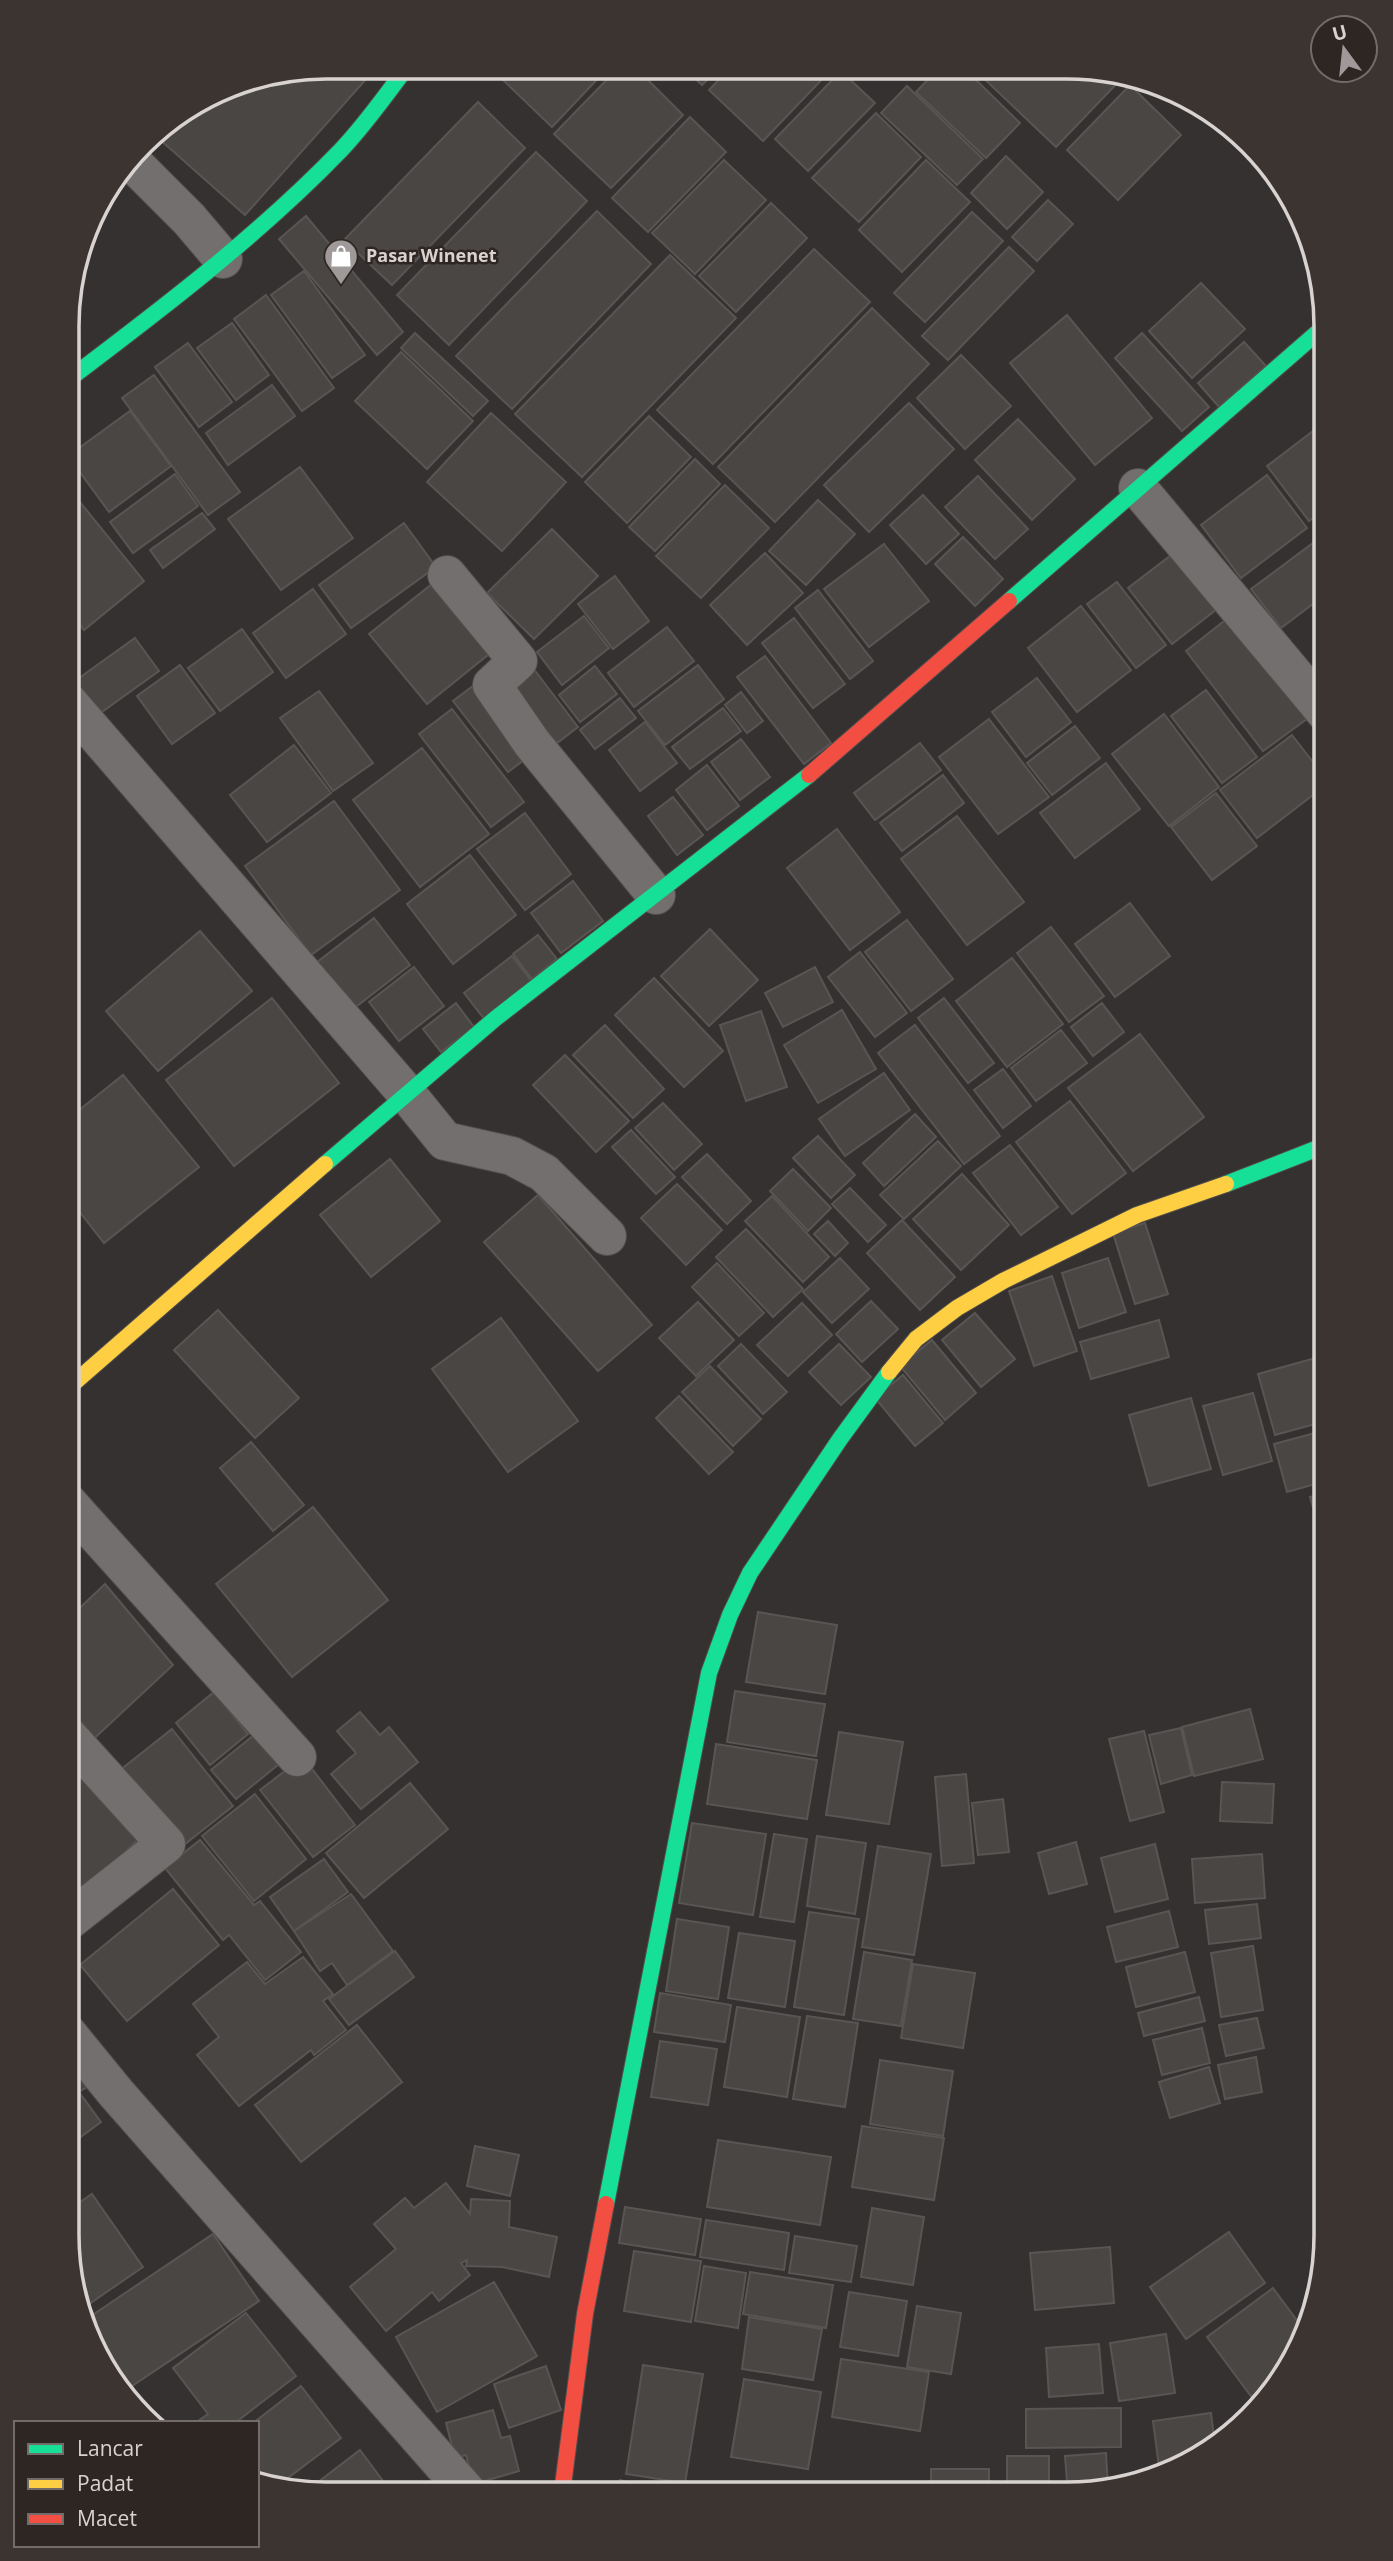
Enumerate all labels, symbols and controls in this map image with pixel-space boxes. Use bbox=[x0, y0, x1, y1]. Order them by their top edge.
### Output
north arrow bbox=[1309, 14, 1379, 84]
text: U bbox=[1329, 18, 1350, 47]
shop icon: Pasar Winenet bbox=[322, 237, 360, 286]
place label: Pasar Winenet bbox=[366, 243, 497, 267]
legend bbox=[14, 2421, 259, 2547]
text: Lancar bbox=[77, 2434, 143, 2462]
text: Padat bbox=[77, 2469, 133, 2497]
text: Macet bbox=[77, 2504, 137, 2532]

